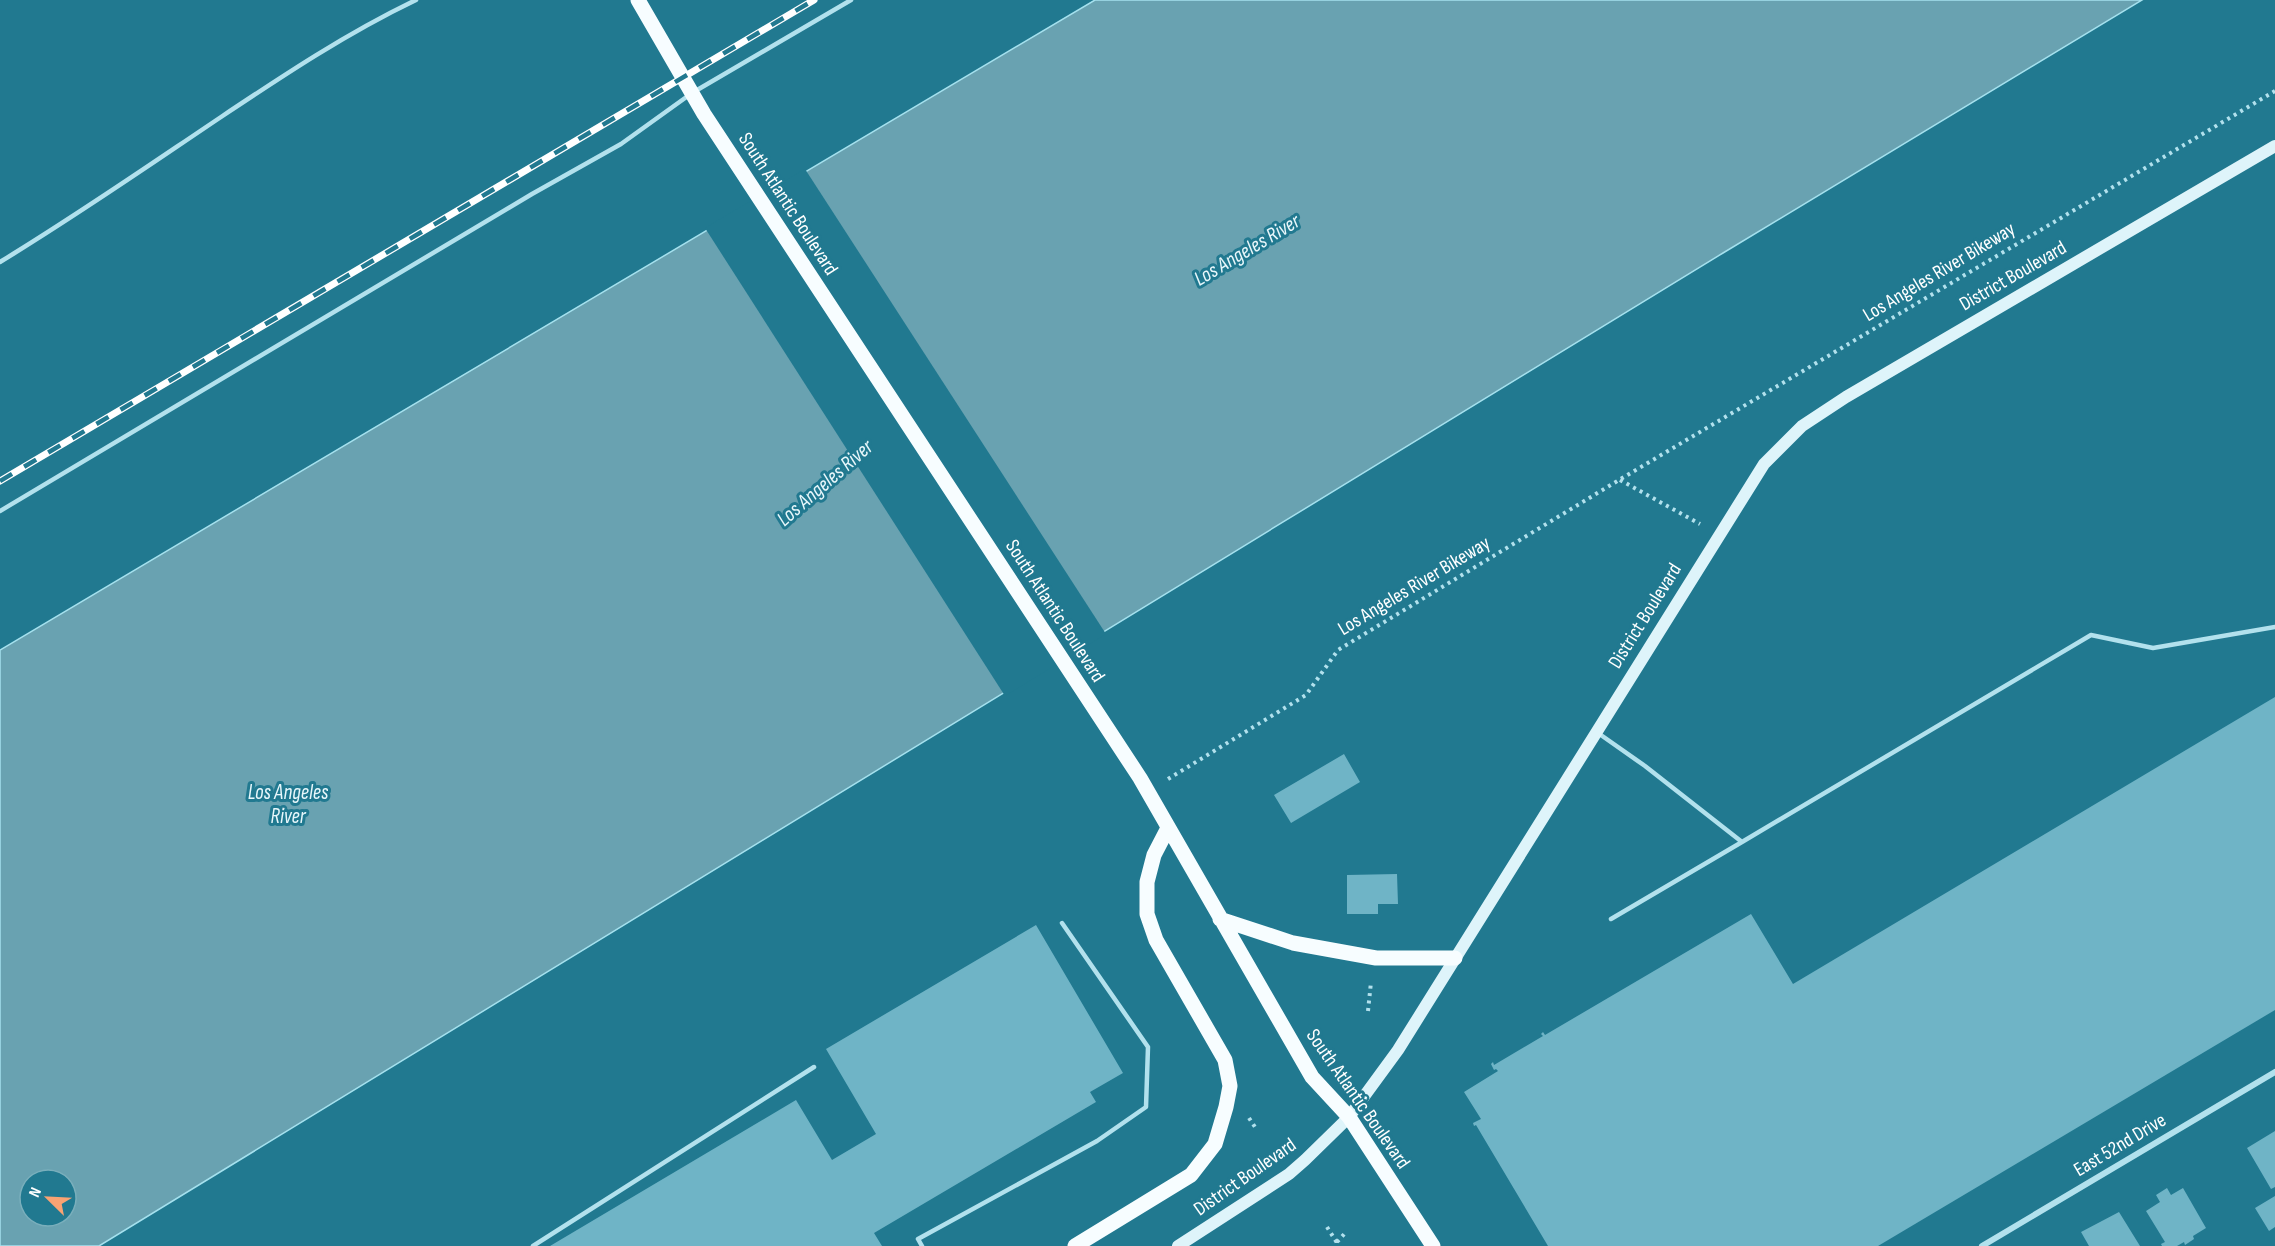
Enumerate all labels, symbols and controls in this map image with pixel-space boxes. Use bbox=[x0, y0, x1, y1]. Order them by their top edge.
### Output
street label: South Atlantic Boulevard bbox=[733, 128, 843, 280]
water label: Los Angeles River bbox=[1190, 208, 1305, 291]
street label: Los Angeles River Bikeway bbox=[1859, 217, 2020, 327]
street label: District Boulevard bbox=[1955, 236, 2071, 316]
water label: Los Angeles River bbox=[772, 434, 879, 532]
street label: Los Angeles River Bikeway bbox=[1334, 531, 1495, 641]
street label: South Atlantic Boulevard bbox=[1000, 535, 1110, 687]
street label: District Boulevard bbox=[1603, 559, 1687, 673]
water label: Los Angeles River bbox=[248, 780, 329, 829]
street label: South Atlantic Boulevard bbox=[1301, 1025, 1415, 1173]
street label: East 52nd Drive bbox=[2070, 1108, 2170, 1182]
street label: District Boulevard bbox=[1189, 1133, 1301, 1221]
north arrow bbox=[18, 1168, 78, 1228]
text: N bbox=[25, 1185, 46, 1200]

